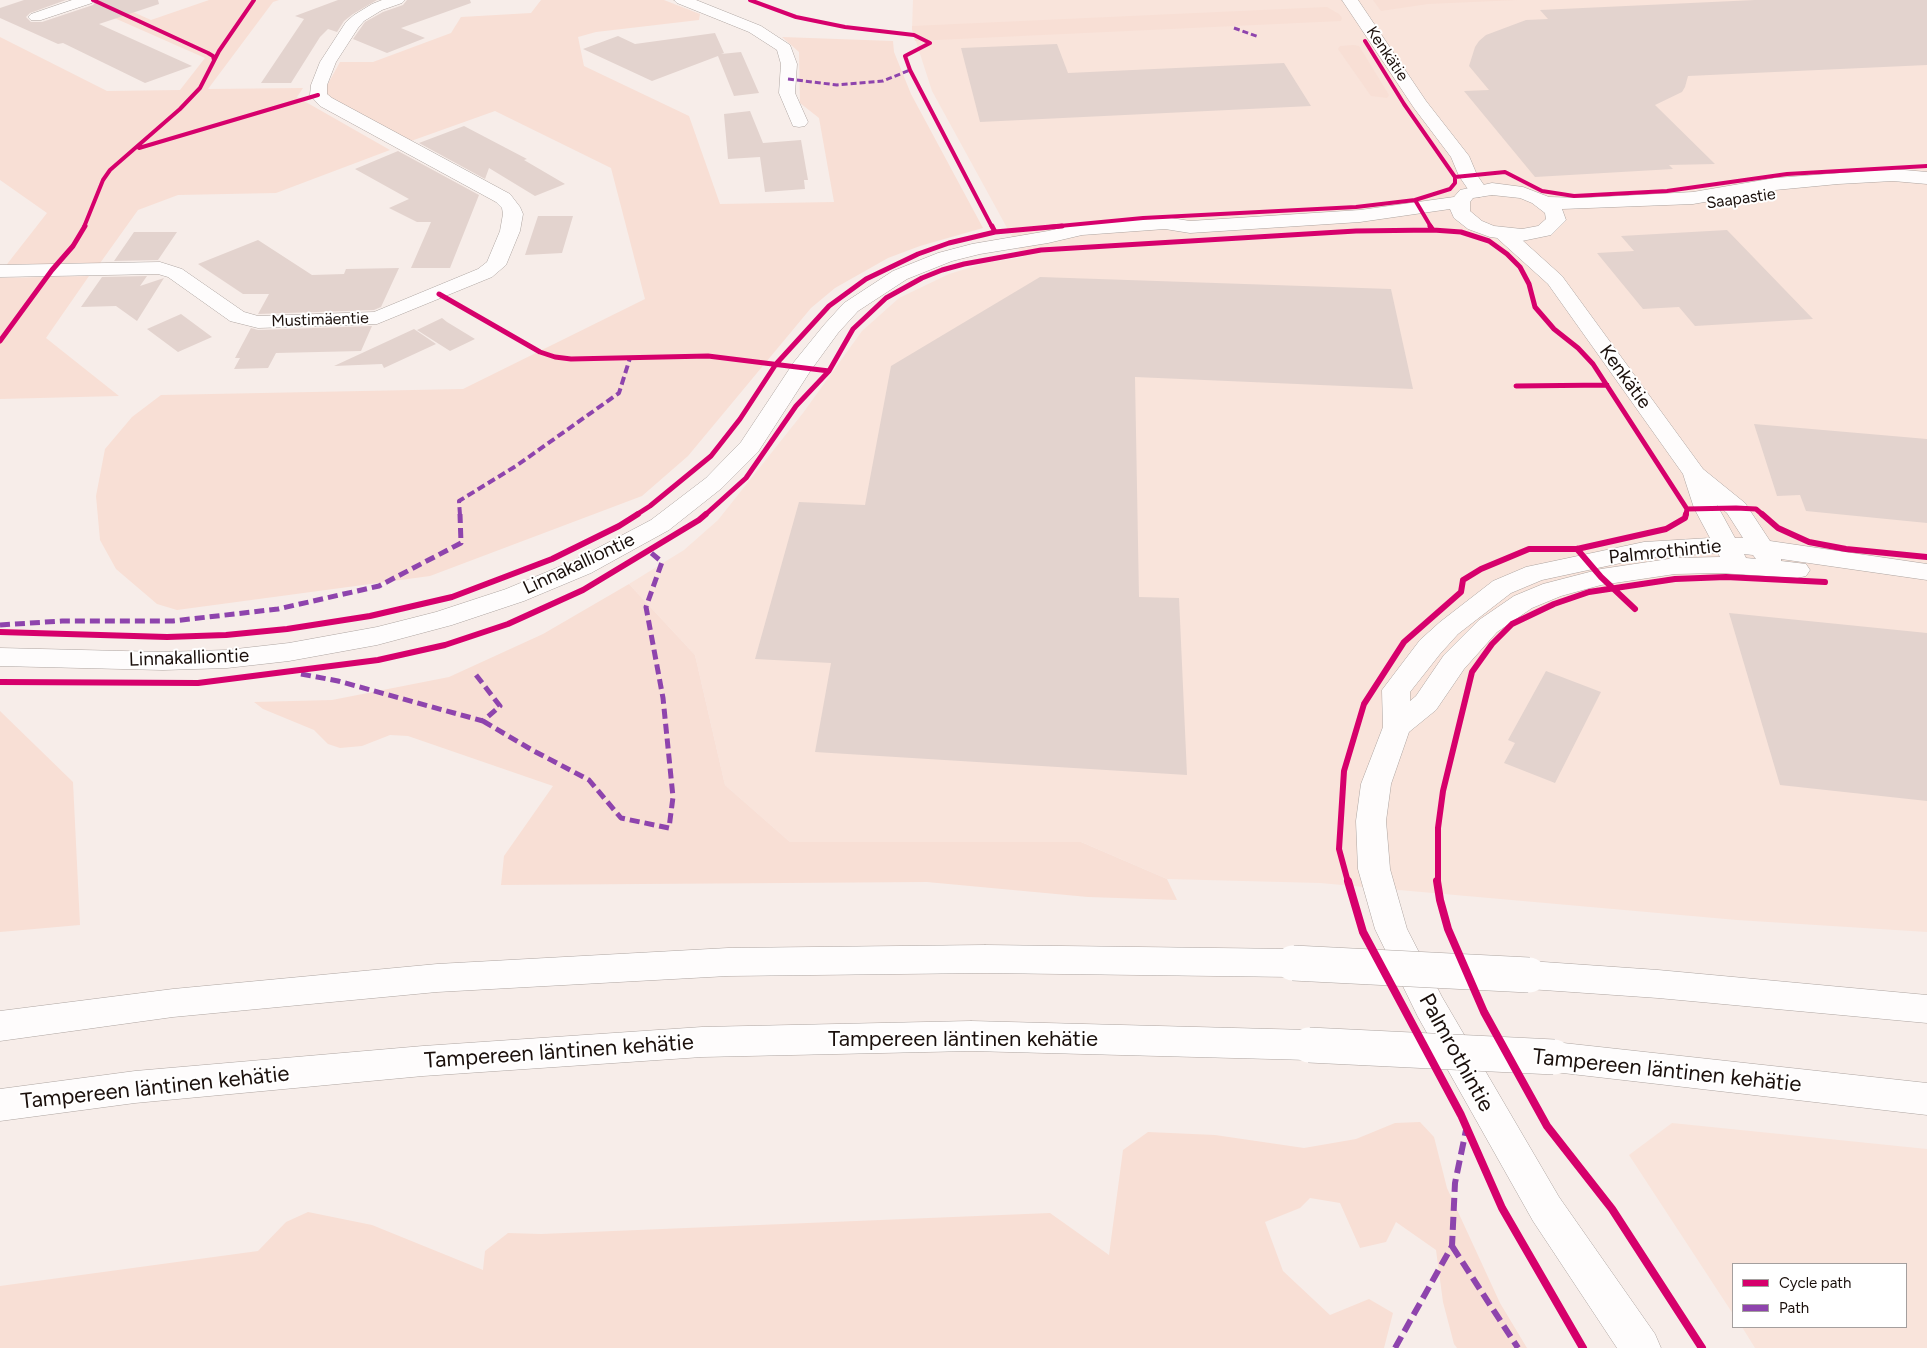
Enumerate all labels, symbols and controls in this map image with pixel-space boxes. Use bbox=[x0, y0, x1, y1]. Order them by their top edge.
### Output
street label: Kenkätie bbox=[1362, 23, 1412, 85]
street label: Saapastie bbox=[1705, 185, 1777, 213]
street label: Mustimäentie bbox=[271, 309, 369, 331]
street label: Kenkätie bbox=[1594, 341, 1656, 413]
street label: Linnakalliontie bbox=[520, 528, 638, 600]
street label: Palmrothintie bbox=[1608, 535, 1722, 569]
street label: Linnakalliontie bbox=[129, 645, 249, 671]
street label: Palmrothintie bbox=[1413, 989, 1499, 1117]
street label: Tampereen läntinen kehätie bbox=[828, 1027, 1098, 1053]
street label: Tampereen läntinen kehätie bbox=[423, 1029, 695, 1075]
street label: Tampereen läntinen kehätie bbox=[1531, 1044, 1803, 1098]
street label: Tampereen läntinen kehätie bbox=[19, 1061, 291, 1115]
legend bbox=[1732, 1263, 1907, 1328]
text: Cycle path bbox=[1779, 1274, 1851, 1292]
text: Path bbox=[1779, 1299, 1809, 1317]

